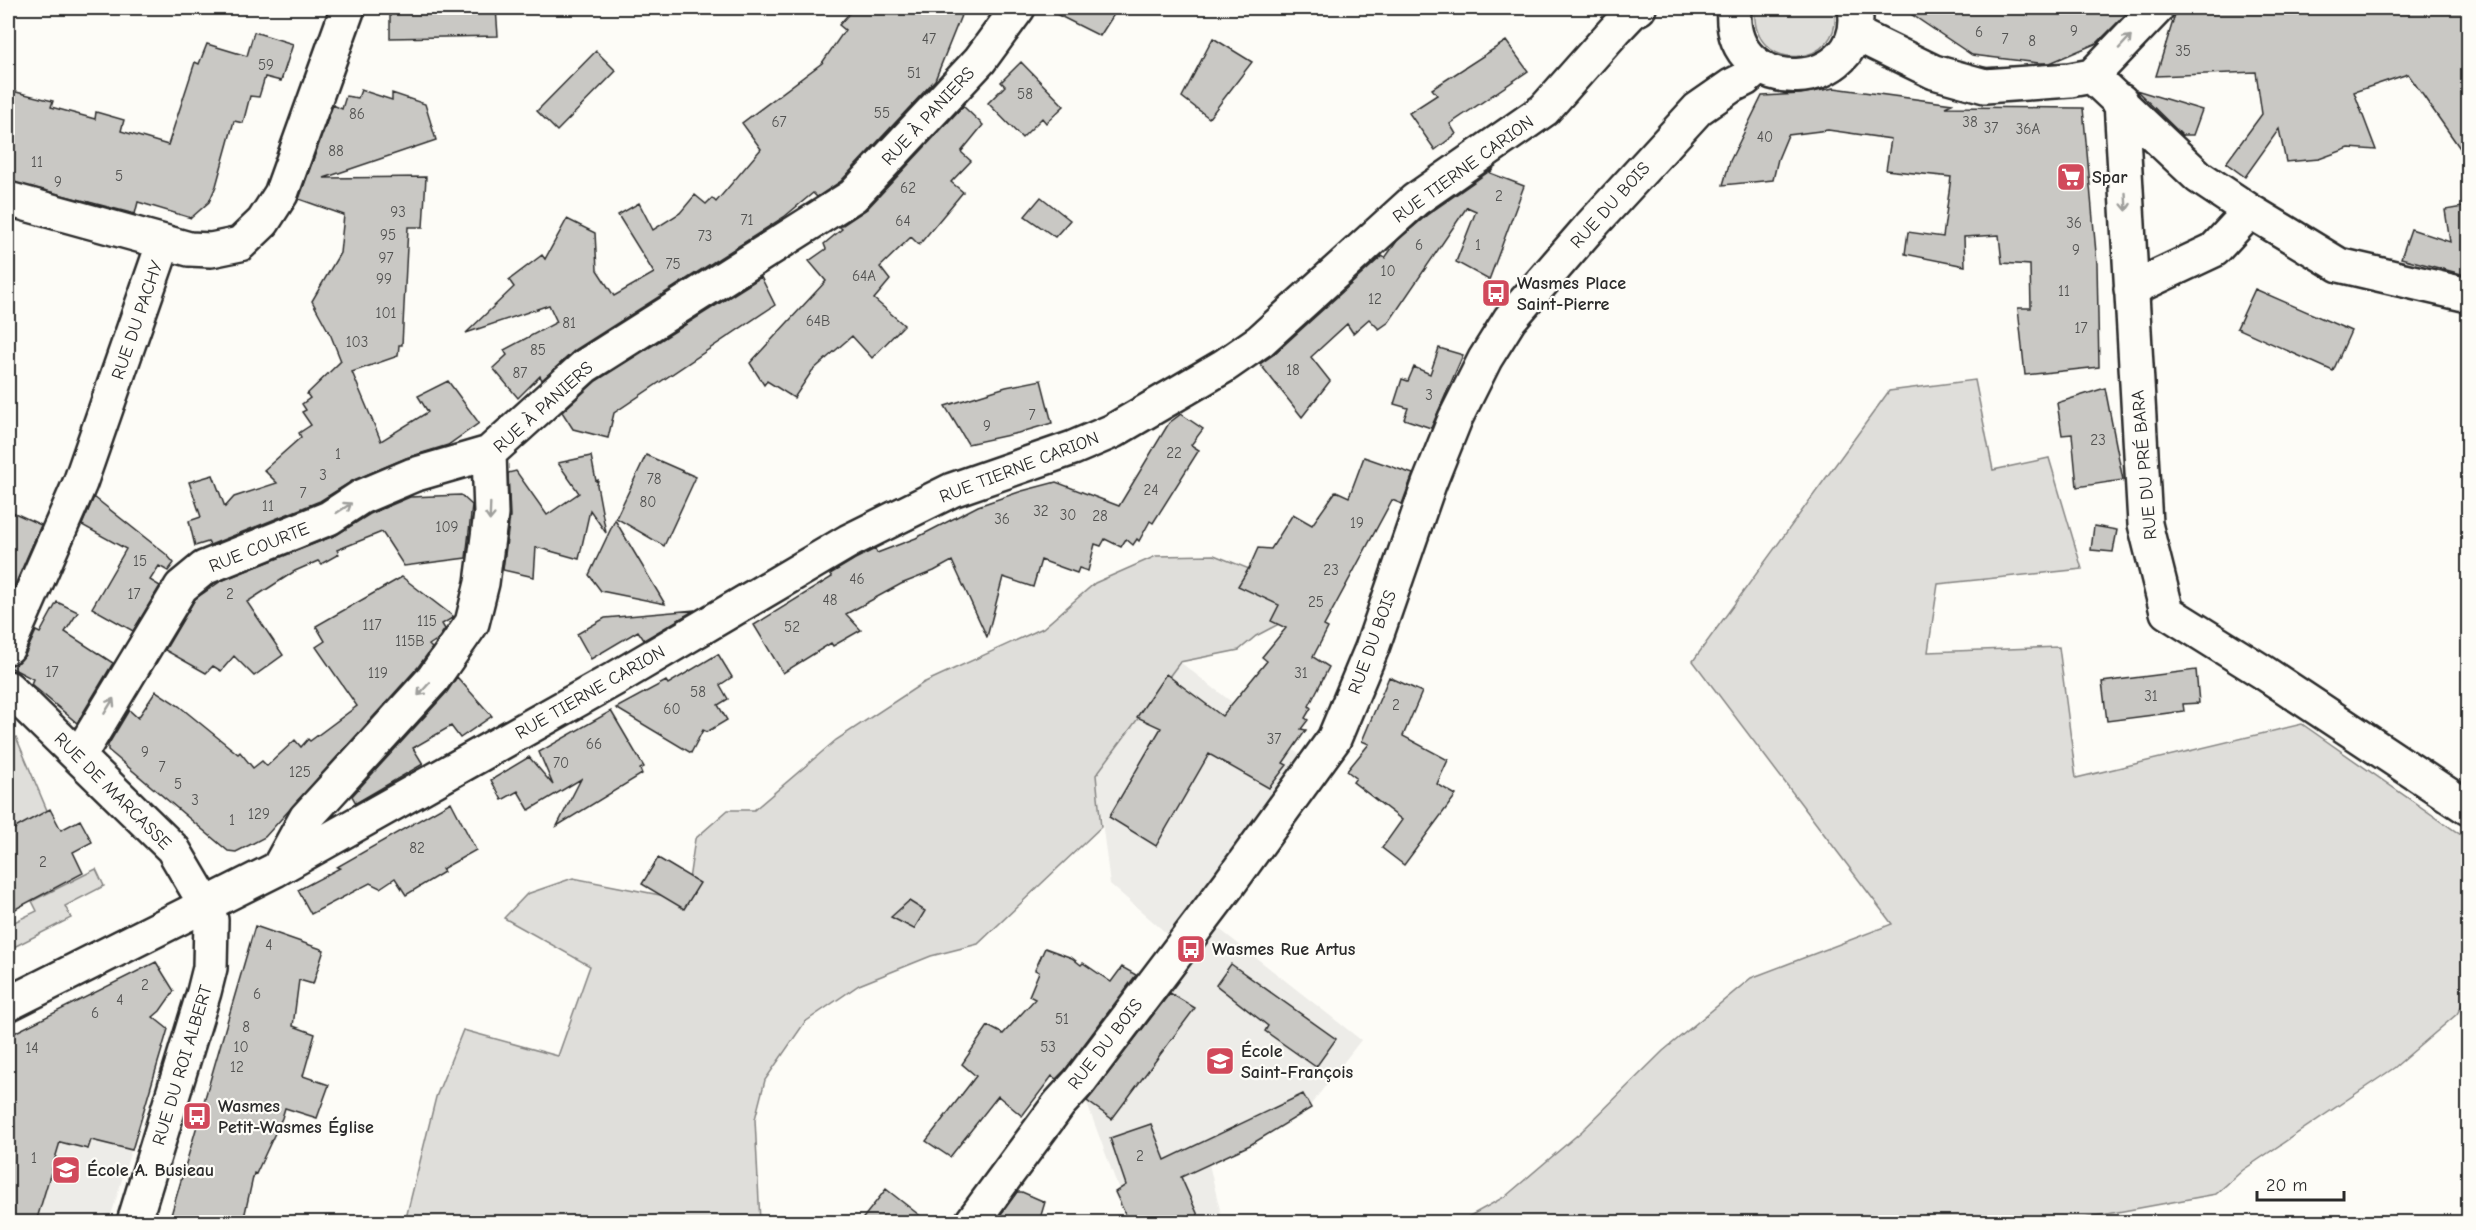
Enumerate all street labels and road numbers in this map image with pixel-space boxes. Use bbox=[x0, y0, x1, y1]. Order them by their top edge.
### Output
street label: RUE À PANIERS bbox=[877, 62, 979, 170]
street label: RUE TIERNE CARION bbox=[1389, 111, 1538, 228]
street label: RUE DU BOIS bbox=[1566, 158, 1655, 253]
street label: RUE DU PACHY bbox=[107, 258, 168, 382]
street label: RUE À PANIERS bbox=[489, 356, 597, 458]
street label: RUE DU PRÉ BARA bbox=[2126, 389, 2162, 541]
street label: RUE TIERNE CARION bbox=[937, 427, 1102, 508]
street label: RUE COURTE bbox=[206, 518, 312, 577]
street label: RUE DU BOIS bbox=[1344, 587, 1401, 697]
street label: RUE TIERNE CARION bbox=[512, 641, 669, 744]
street label: RUE DE MARCASSE bbox=[50, 729, 176, 854]
street label: RUE DU ROI ALBERT bbox=[148, 982, 217, 1148]
street label: RUE DU BOIS bbox=[1064, 995, 1147, 1094]

